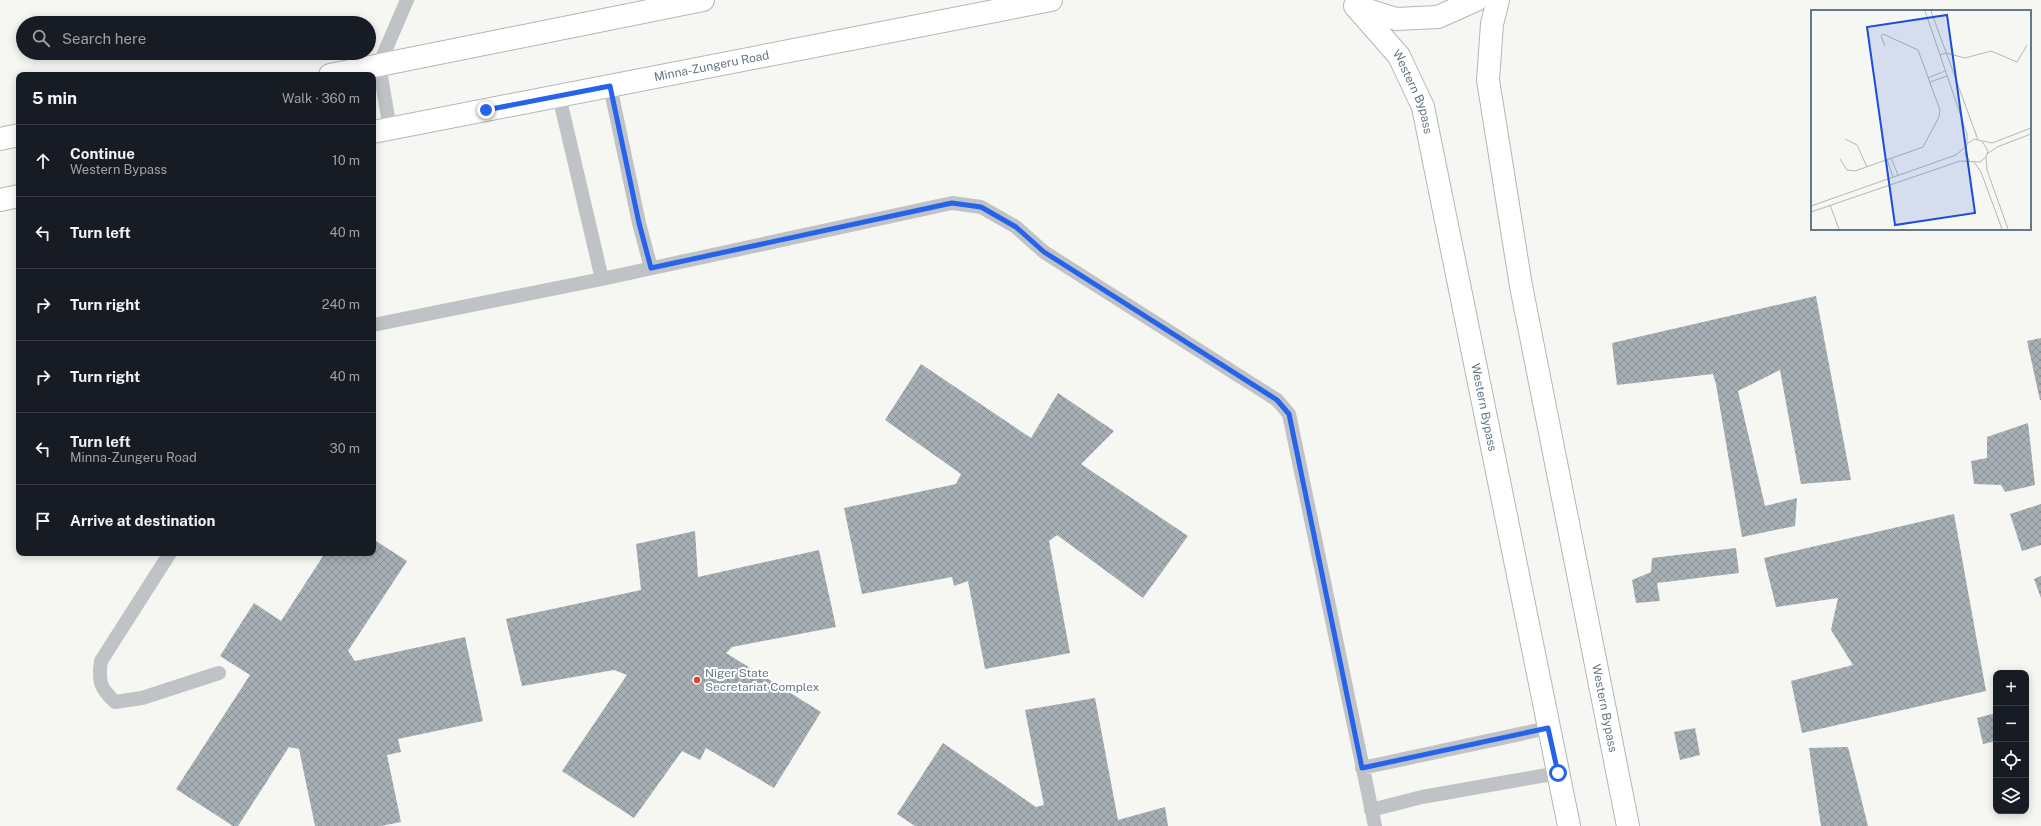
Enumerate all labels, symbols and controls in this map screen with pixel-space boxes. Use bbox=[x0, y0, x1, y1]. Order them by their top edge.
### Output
inset map bbox=[1811, 10, 2031, 230]
search box bbox=[16, 16, 376, 60]
icon: search bbox=[30, 27, 52, 49]
text: Search here bbox=[62, 30, 146, 47]
street label: Western Bypass bbox=[1390, 47, 1435, 135]
street label: Minna-Zungeru Road bbox=[653, 48, 770, 84]
text: 5 min bbox=[32, 88, 77, 108]
text: Walk · 360 m bbox=[282, 91, 360, 106]
route end bbox=[477, 101, 495, 119]
text: Continue bbox=[70, 145, 135, 162]
icon: ahead bbox=[32, 150, 54, 172]
text: 10 m bbox=[332, 153, 360, 168]
text: Western Bypass bbox=[70, 162, 167, 177]
icon: left bbox=[32, 222, 54, 244]
text: Turn left bbox=[70, 224, 131, 241]
text: 40 m bbox=[329, 225, 360, 240]
icon: right bbox=[32, 294, 54, 316]
text: Turn right bbox=[70, 296, 140, 313]
text: 240 m bbox=[322, 297, 360, 312]
street label: Western Bypass bbox=[1468, 362, 1500, 453]
icon: right bbox=[32, 366, 54, 388]
text: Turn right bbox=[70, 368, 140, 385]
text: 40 m bbox=[329, 369, 360, 384]
text: Turn left bbox=[70, 433, 131, 450]
icon: left bbox=[32, 438, 54, 460]
text: 30 m bbox=[330, 441, 360, 456]
text: Minna-Zungeru Road bbox=[70, 450, 197, 465]
icon: arrive bbox=[32, 510, 54, 532]
text: Arrive at destination bbox=[70, 512, 215, 529]
street label: Western Bypass bbox=[1589, 663, 1620, 754]
place label: Niger State Secretariat Complex bbox=[705, 666, 820, 694]
map controls bbox=[1993, 670, 2029, 814]
button: + bbox=[1993, 670, 2029, 706]
marker: Niger State Secretariat Complex bbox=[692, 675, 702, 685]
button: − bbox=[1993, 706, 2029, 742]
button: locate bbox=[1993, 742, 2029, 778]
route start bbox=[1549, 764, 1567, 782]
button: layers bbox=[1993, 778, 2029, 814]

